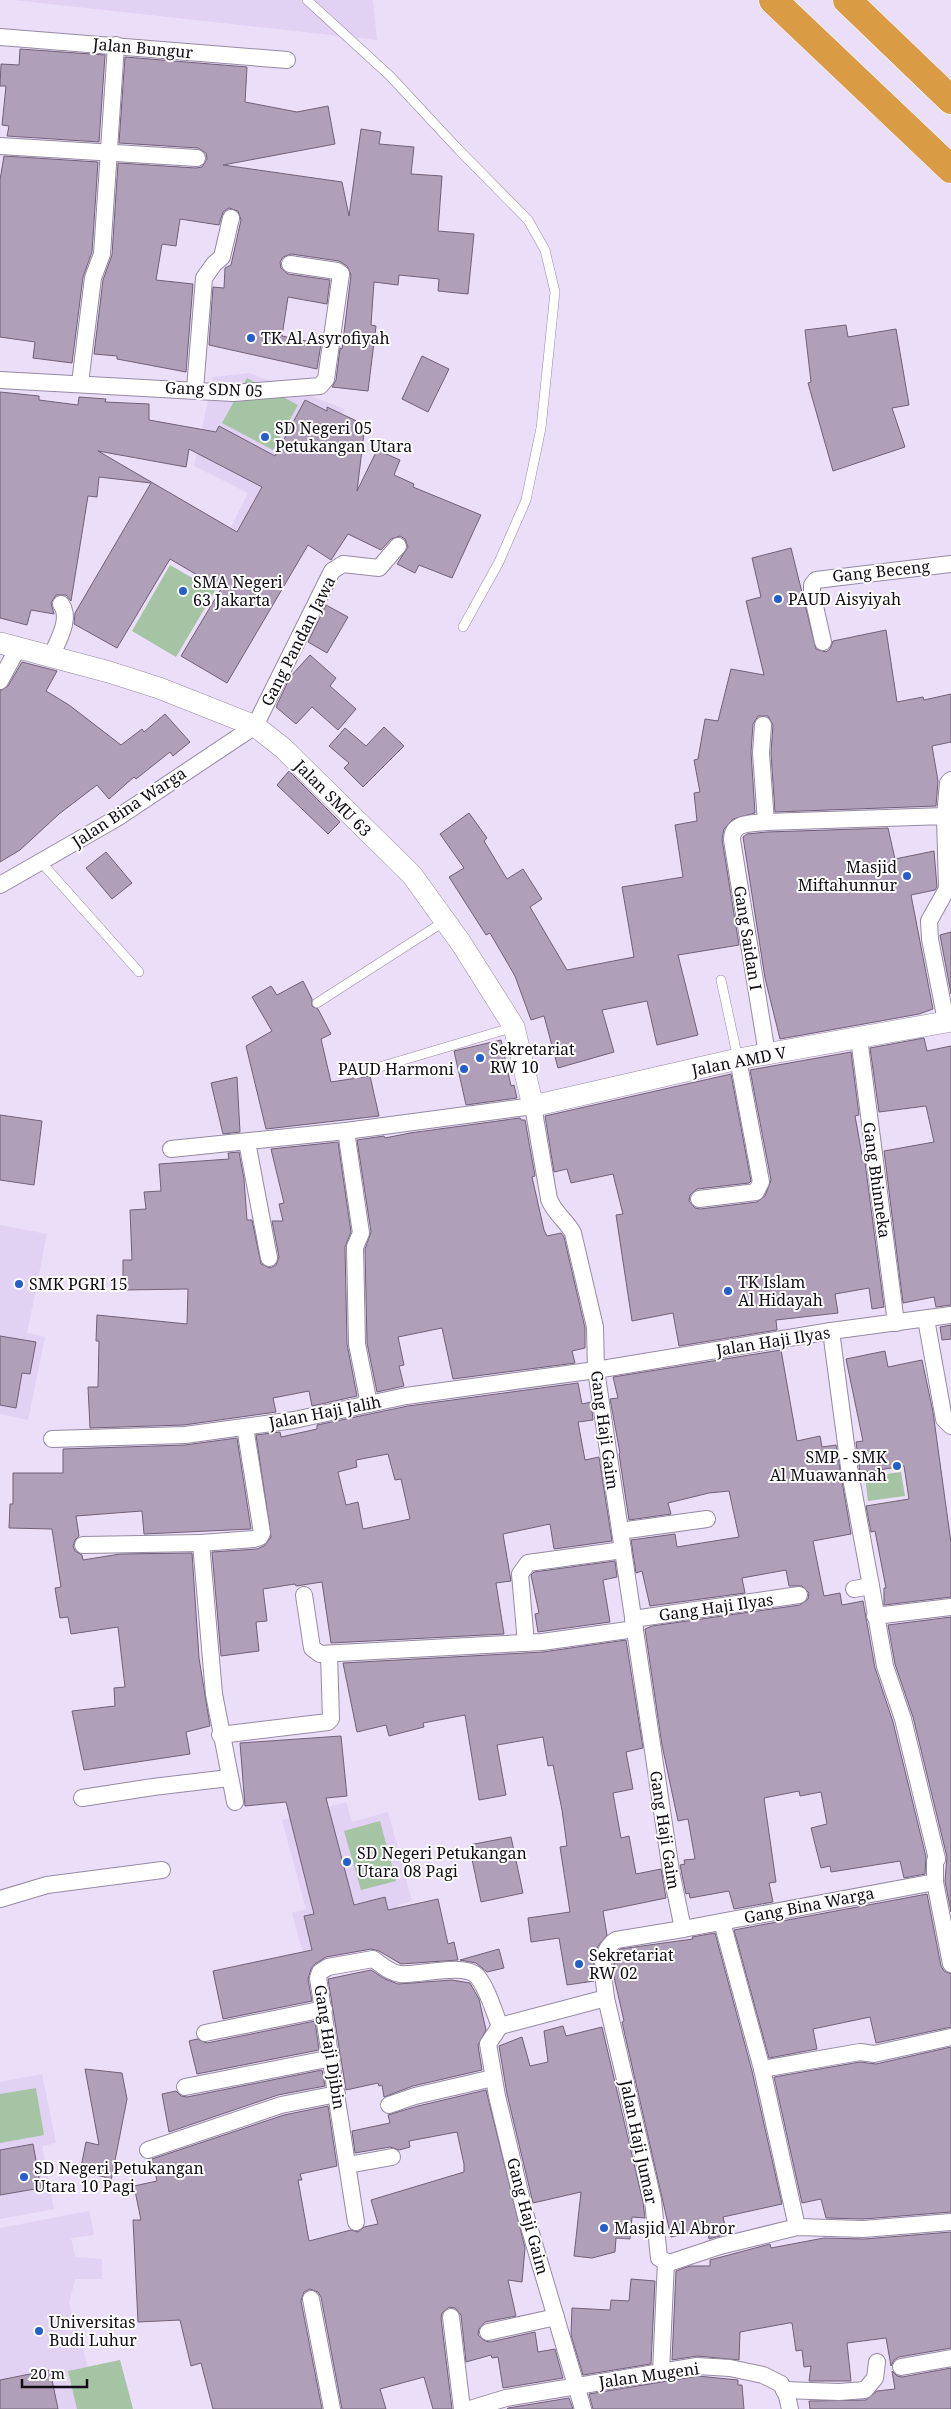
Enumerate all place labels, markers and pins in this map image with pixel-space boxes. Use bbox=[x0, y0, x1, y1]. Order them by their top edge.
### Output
place label: TK Al Asyrofiyah bbox=[261, 327, 390, 349]
marker: TK Al Asyrofiyah bbox=[245, 332, 257, 344]
place label: SD Negeri 05 Petukangan Utara bbox=[275, 417, 412, 457]
marker: SD Negeri 05 Petukangan Utara bbox=[259, 431, 271, 443]
place label: SMA Negeri 63 Jakarta bbox=[193, 571, 283, 611]
marker: SMA Negeri 63 Jakarta bbox=[177, 585, 189, 597]
place label: PAUD Aisyiyah bbox=[788, 588, 901, 610]
marker: PAUD Aisyiyah bbox=[772, 593, 784, 605]
place label: Masjid Miftahunnur bbox=[798, 856, 897, 896]
marker: Masjid Miftahunnur bbox=[901, 870, 913, 882]
place label: Sekretariat RW 10 bbox=[490, 1038, 575, 1078]
marker: Sekretariat RW 10 bbox=[474, 1052, 486, 1064]
place label: PAUD Harmoni bbox=[338, 1058, 454, 1080]
marker: PAUD Harmoni bbox=[458, 1063, 470, 1075]
place label: TK Islam Al Hidayah bbox=[738, 1271, 823, 1311]
place label: SMK PGRI 15 bbox=[29, 1273, 128, 1295]
marker: SMK PGRI 15 bbox=[13, 1278, 25, 1290]
marker: TK Islam Al Hidayah bbox=[722, 1285, 734, 1297]
place label: SMP - SMK Al Muawannah bbox=[770, 1446, 888, 1486]
marker: SMP - SMK Al Muawannah bbox=[891, 1460, 903, 1472]
place label: SD Negeri Petukangan Utara 08 Pagi bbox=[357, 1842, 527, 1882]
marker: SD Negeri Petukangan Utara 08 Pagi bbox=[341, 1856, 353, 1868]
place label: Sekretariat RW 02 bbox=[589, 1944, 674, 1984]
marker: Sekretariat RW 02 bbox=[573, 1958, 585, 1970]
place label: SD Negeri Petukangan Utara 10 Pagi bbox=[34, 2157, 204, 2197]
marker: SD Negeri Petukangan Utara 10 Pagi bbox=[18, 2171, 30, 2183]
place label: Masjid Al Abror bbox=[614, 2217, 735, 2239]
marker: Masjid Al Abror bbox=[598, 2222, 610, 2234]
place label: Universitas Budi Luhur bbox=[49, 2311, 137, 2351]
marker: Universitas Budi Luhur bbox=[33, 2325, 45, 2337]

